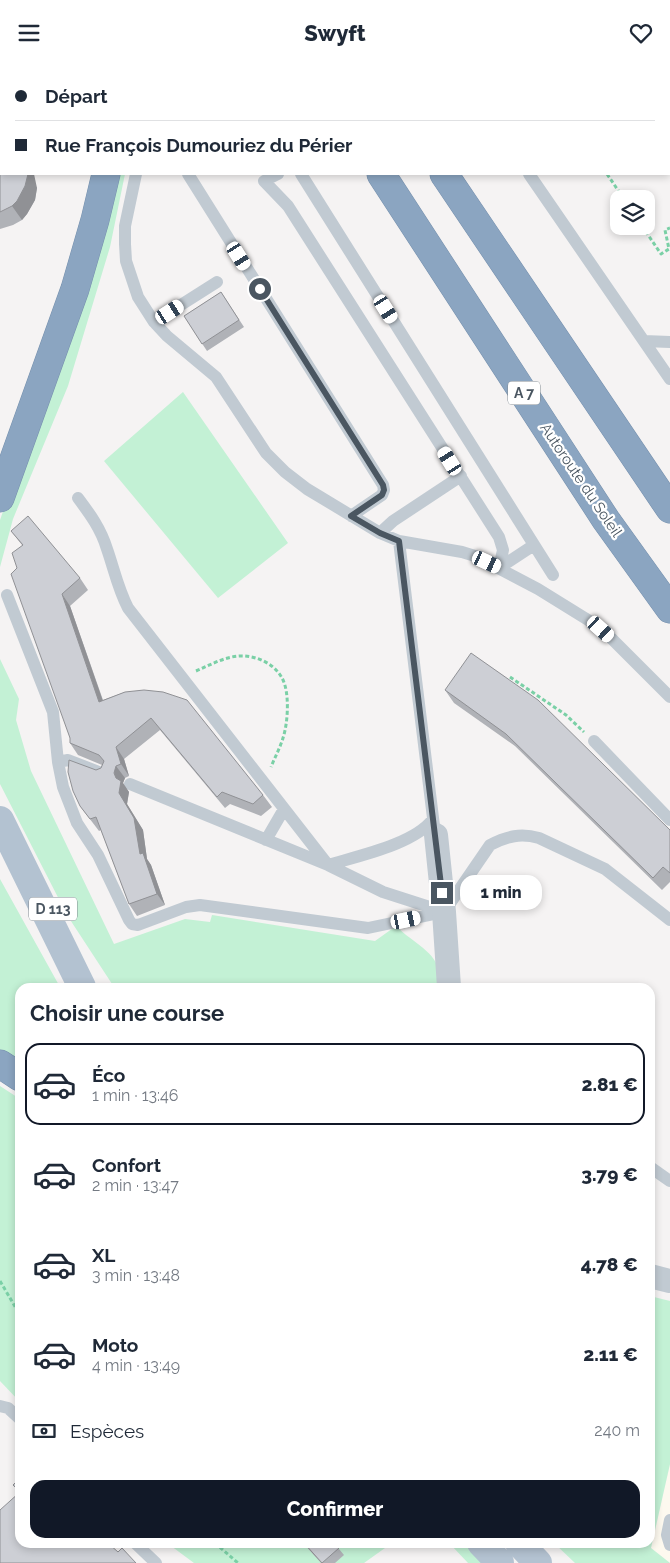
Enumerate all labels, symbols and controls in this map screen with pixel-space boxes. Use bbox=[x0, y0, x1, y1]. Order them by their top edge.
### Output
icon: menu bbox=[15, 19, 43, 47]
icon: heart bbox=[627, 19, 655, 47]
text: Swyft bbox=[304, 20, 366, 46]
text: Départ bbox=[45, 85, 108, 107]
text: Rue François Dumouriez du Périer bbox=[45, 134, 352, 156]
map controls bbox=[610, 190, 655, 235]
button: layers bbox=[610, 190, 655, 235]
car bbox=[224, 239, 253, 273]
route start bbox=[249, 278, 271, 300]
car bbox=[371, 292, 400, 326]
car bbox=[153, 298, 186, 326]
road number: A 7 bbox=[508, 381, 540, 404]
street label: Autoroute du Soleil bbox=[536, 420, 626, 541]
car bbox=[435, 444, 464, 478]
car bbox=[470, 549, 503, 575]
car bbox=[584, 613, 617, 645]
callout: 1 min bbox=[460, 875, 542, 911]
route end bbox=[431, 882, 453, 904]
text: 1 min bbox=[480, 883, 522, 902]
road number: D 113 bbox=[29, 897, 77, 921]
car bbox=[389, 910, 422, 930]
text: Choisir une course bbox=[30, 1000, 224, 1026]
icon: car bbox=[32, 1062, 77, 1107]
text: Éco bbox=[92, 1064, 125, 1086]
text: 2.81 € bbox=[581, 1073, 638, 1095]
text: 1 min · 13:46 bbox=[92, 1086, 178, 1105]
icon: car bbox=[32, 1152, 77, 1197]
text: Confort bbox=[92, 1154, 161, 1176]
text: 3.79 € bbox=[581, 1163, 638, 1185]
text: 2 min · 13:47 bbox=[92, 1176, 179, 1195]
icon: car bbox=[32, 1242, 77, 1287]
text: XL bbox=[92, 1244, 115, 1266]
text: 4.78 € bbox=[581, 1253, 638, 1275]
text: 3 min · 13:48 bbox=[92, 1266, 180, 1285]
icon: car bbox=[32, 1332, 77, 1377]
text: Moto bbox=[92, 1334, 138, 1356]
text: 2.11 € bbox=[583, 1343, 638, 1365]
text: 4 min · 13:49 bbox=[92, 1356, 180, 1375]
icon: cash bbox=[30, 1417, 58, 1445]
text: Espèces bbox=[70, 1420, 144, 1442]
text: 240 m bbox=[594, 1421, 640, 1440]
button: Confirmer bbox=[30, 1480, 640, 1538]

